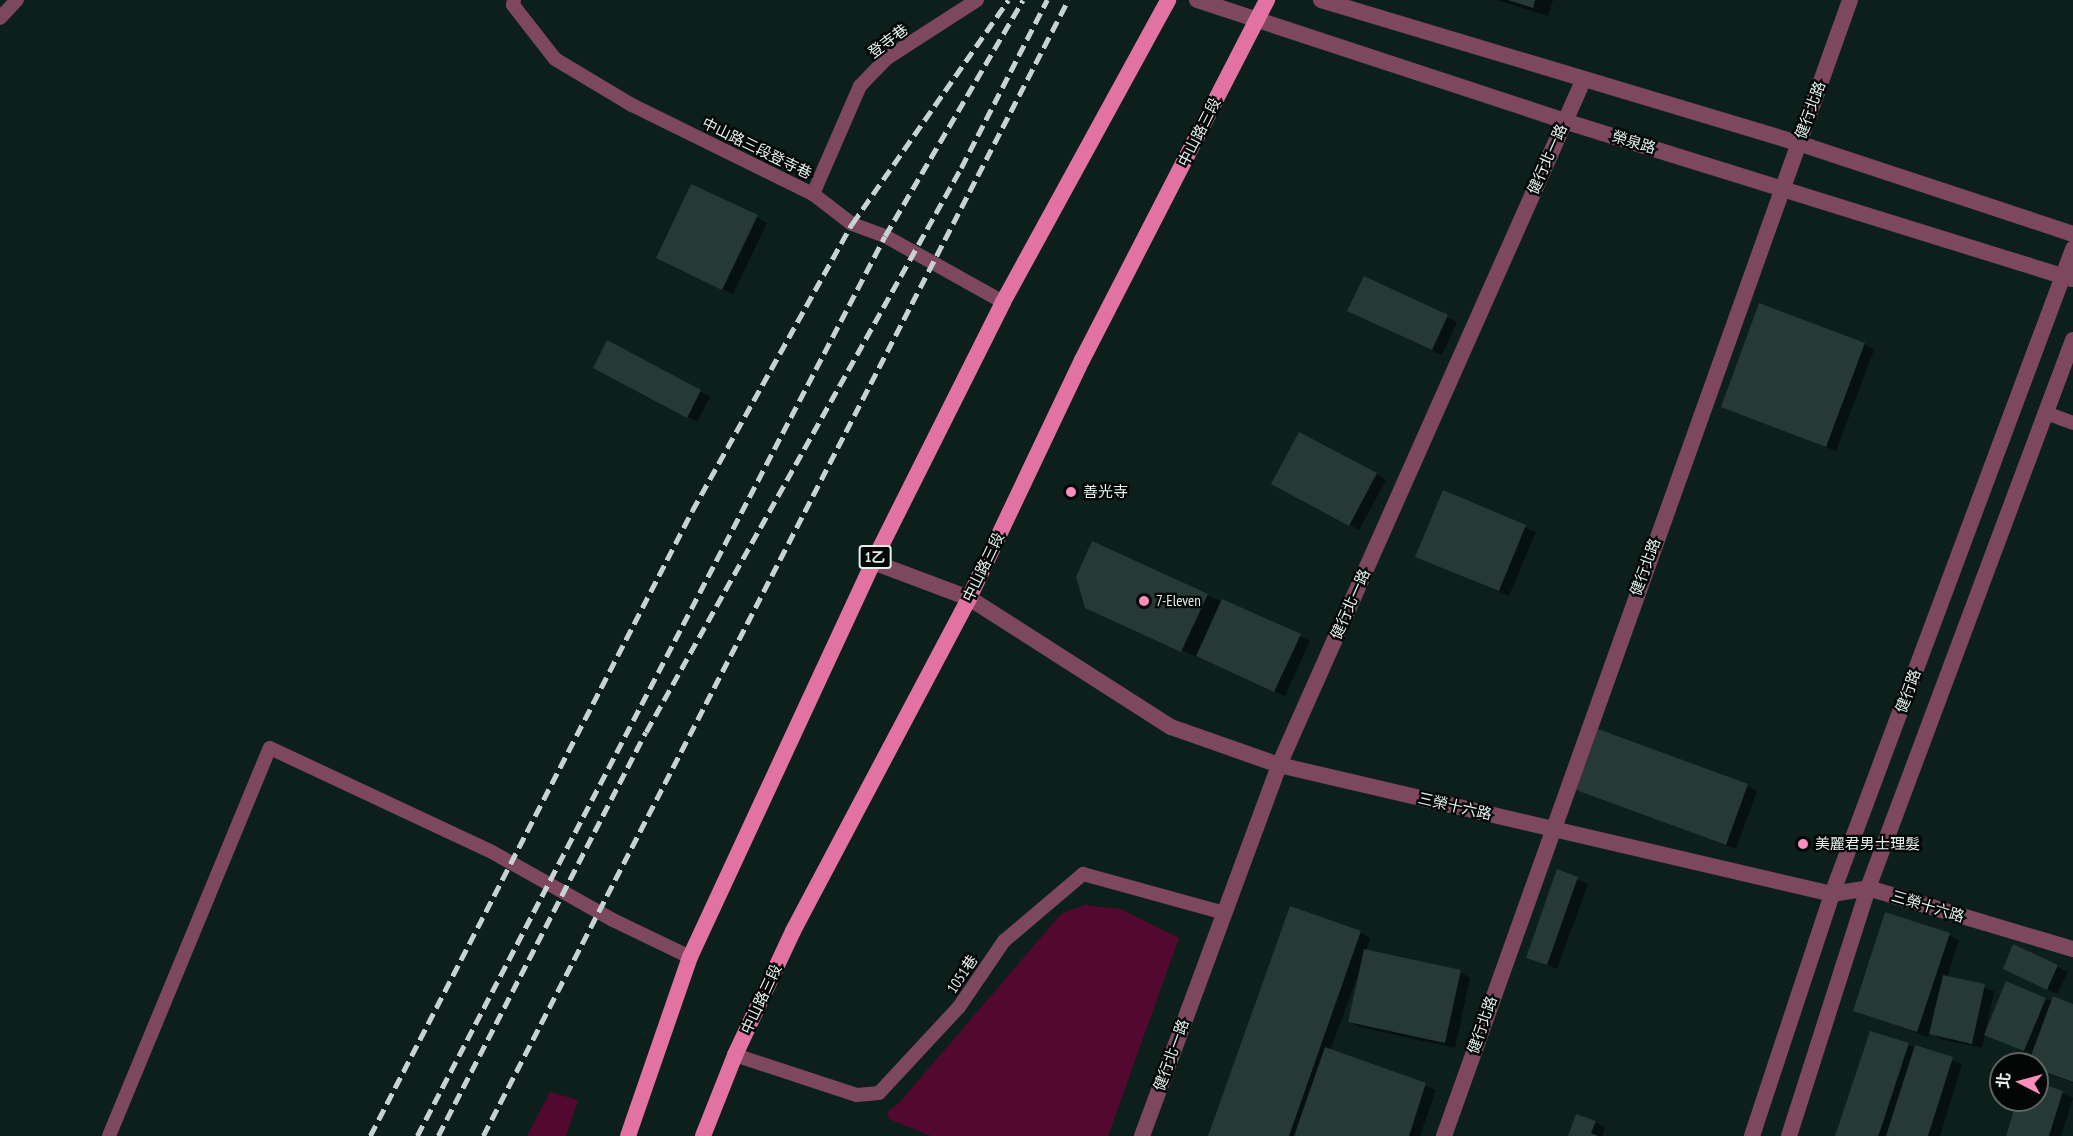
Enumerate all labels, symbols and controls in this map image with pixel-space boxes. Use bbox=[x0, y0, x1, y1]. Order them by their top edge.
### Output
street label: 登寺巷 bbox=[865, 20, 911, 62]
street label: 健行北路 bbox=[1791, 79, 1829, 141]
street label: 中山路三段 bbox=[1174, 95, 1224, 169]
street label: 中山路三段登寺巷 bbox=[699, 114, 815, 182]
street label: 健行北一路 bbox=[1524, 121, 1570, 197]
street label: 榮泉路 bbox=[1610, 127, 1658, 157]
place label: 善光寺 bbox=[1083, 483, 1128, 501]
marker: 善光寺 bbox=[1064, 485, 1078, 499]
street label: 中山路三段 bbox=[958, 529, 1008, 605]
street label: 健行北路 bbox=[1626, 536, 1664, 598]
road number: 1乙 bbox=[858, 546, 892, 568]
street label: 健行北一路 bbox=[1327, 566, 1373, 642]
place label: 7-Eleven bbox=[1156, 592, 1201, 610]
marker: 7-Eleven bbox=[1137, 594, 1151, 608]
street label: 健行路 bbox=[1892, 667, 1924, 715]
street label: 三榮十六路 bbox=[1416, 789, 1494, 823]
place label: 美麗君男士理髮 bbox=[1815, 835, 1920, 853]
marker: 美麗君男士理髮 bbox=[1796, 837, 1810, 851]
street label: 三榮十六路 bbox=[1890, 886, 1966, 926]
street label: 1051巷 bbox=[943, 952, 981, 996]
street label: 中山路三段 bbox=[737, 961, 785, 1037]
street label: 健行北路 bbox=[1464, 994, 1500, 1056]
street label: 健行北一路 bbox=[1150, 1017, 1192, 1093]
north arrow bbox=[1989, 1052, 2049, 1112]
text: 北 bbox=[1992, 1071, 2014, 1089]

